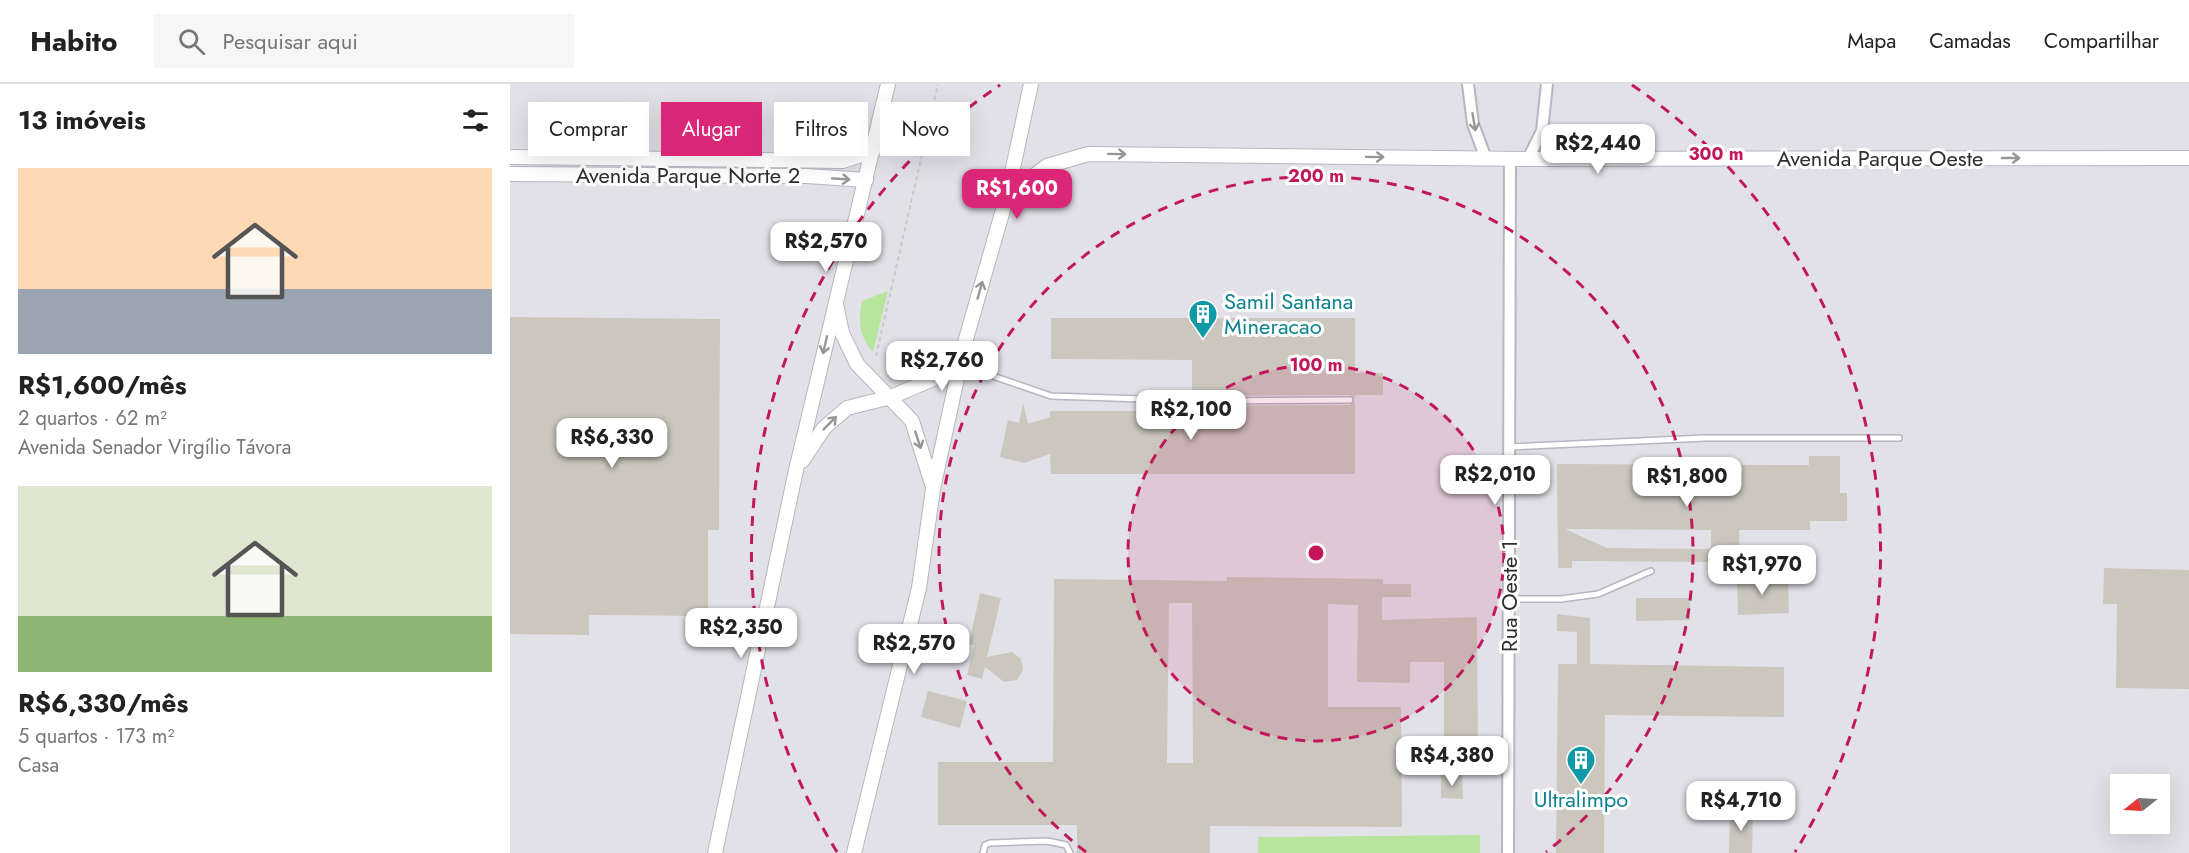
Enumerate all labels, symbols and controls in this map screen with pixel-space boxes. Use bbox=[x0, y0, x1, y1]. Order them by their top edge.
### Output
search box bbox=[154, 14, 574, 68]
text: Habito bbox=[30, 21, 118, 62]
icon: search bbox=[175, 25, 208, 58]
text: Pesquisar aqui bbox=[223, 25, 358, 57]
text: Mapa bbox=[1847, 26, 1896, 56]
text: Camadas bbox=[1929, 26, 2011, 56]
text: Compartilhar bbox=[2044, 26, 2159, 56]
text: 13 imóveis bbox=[18, 101, 146, 139]
chip: Comprar bbox=[528, 102, 649, 156]
chip: Alugar bbox=[661, 102, 762, 156]
chip: Filtros bbox=[774, 102, 868, 156]
chip: Novo bbox=[880, 102, 970, 156]
icon: filters bbox=[459, 104, 492, 137]
one-way arrow bbox=[1468, 112, 1479, 132]
pin: R$2,440 bbox=[1543, 124, 1653, 175]
text: R$2,440 bbox=[1555, 129, 1641, 158]
text: 300 m bbox=[1688, 141, 1744, 167]
street label: Avenida Parque Oeste bbox=[1777, 142, 1983, 174]
one-way arrow bbox=[1107, 149, 1127, 160]
one-way arrow bbox=[1365, 151, 1385, 163]
one-way arrow bbox=[2001, 152, 2021, 164]
street label: Avenida Parque Norte 2 bbox=[576, 159, 800, 191]
text: 200 m bbox=[1288, 163, 1344, 189]
pin: R$1,600 bbox=[962, 169, 1072, 220]
one-way arrow bbox=[831, 173, 851, 184]
text: R$1,600 bbox=[976, 174, 1058, 203]
icon: home bbox=[201, 207, 309, 315]
pin: R$2,570 bbox=[771, 222, 881, 273]
text: R$2,570 bbox=[784, 227, 868, 256]
one-way arrow bbox=[975, 281, 987, 300]
place label: Samil Santana Mineracao bbox=[1224, 285, 1353, 342]
building icon: Samil Santana Mineracao bbox=[1187, 298, 1219, 340]
one-way arrow bbox=[818, 335, 830, 354]
pin: R$2,760 bbox=[887, 341, 997, 392]
text: R$2,760 bbox=[900, 346, 984, 375]
text: 100 m bbox=[1289, 352, 1343, 378]
text: R$1,600/mês bbox=[18, 366, 187, 404]
pin: R$2,100 bbox=[1136, 390, 1246, 441]
text: R$2,100 bbox=[1150, 395, 1232, 424]
text: 2 quartos · 62 m² bbox=[18, 404, 167, 433]
one-way arrow bbox=[823, 415, 837, 430]
pin: R$6,330 bbox=[557, 418, 667, 469]
text: R$6,330 bbox=[570, 423, 654, 452]
one-way arrow bbox=[913, 430, 924, 449]
text: Avenida Senador Virgílio Távora bbox=[18, 433, 291, 462]
pin: R$2,010 bbox=[1440, 455, 1550, 506]
pin: R$1,800 bbox=[1632, 457, 1742, 508]
text: R$2,010 bbox=[1454, 460, 1536, 489]
text: R$1,800 bbox=[1646, 462, 1728, 491]
icon: home bbox=[201, 525, 309, 633]
street label: Rua Oeste 1 bbox=[1493, 540, 1525, 652]
centre of rings bbox=[1306, 543, 1326, 563]
pin: R$1,970 bbox=[1707, 545, 1817, 596]
text: R$1,970 bbox=[1722, 550, 1802, 579]
pin: R$2,350 bbox=[686, 608, 796, 659]
text: R$2,350 bbox=[699, 613, 783, 642]
pin: R$2,570 bbox=[859, 624, 969, 675]
text: R$2,570 bbox=[872, 629, 956, 658]
text: R$6,330/mês bbox=[18, 684, 188, 722]
text: 5 quartos · 173 m² bbox=[18, 722, 174, 751]
pin: R$4,380 bbox=[1397, 736, 1507, 787]
text: R$4,380 bbox=[1410, 741, 1494, 770]
building icon: Ultralimpo bbox=[1565, 744, 1597, 786]
text: Casa bbox=[18, 751, 59, 780]
north arrow bbox=[2110, 774, 2170, 834]
map controls bbox=[2110, 774, 2170, 834]
pin: R$4,710 bbox=[1686, 781, 1796, 832]
place label: Ultralimpo bbox=[1534, 783, 1628, 815]
text: R$4,710 bbox=[1700, 786, 1782, 815]

